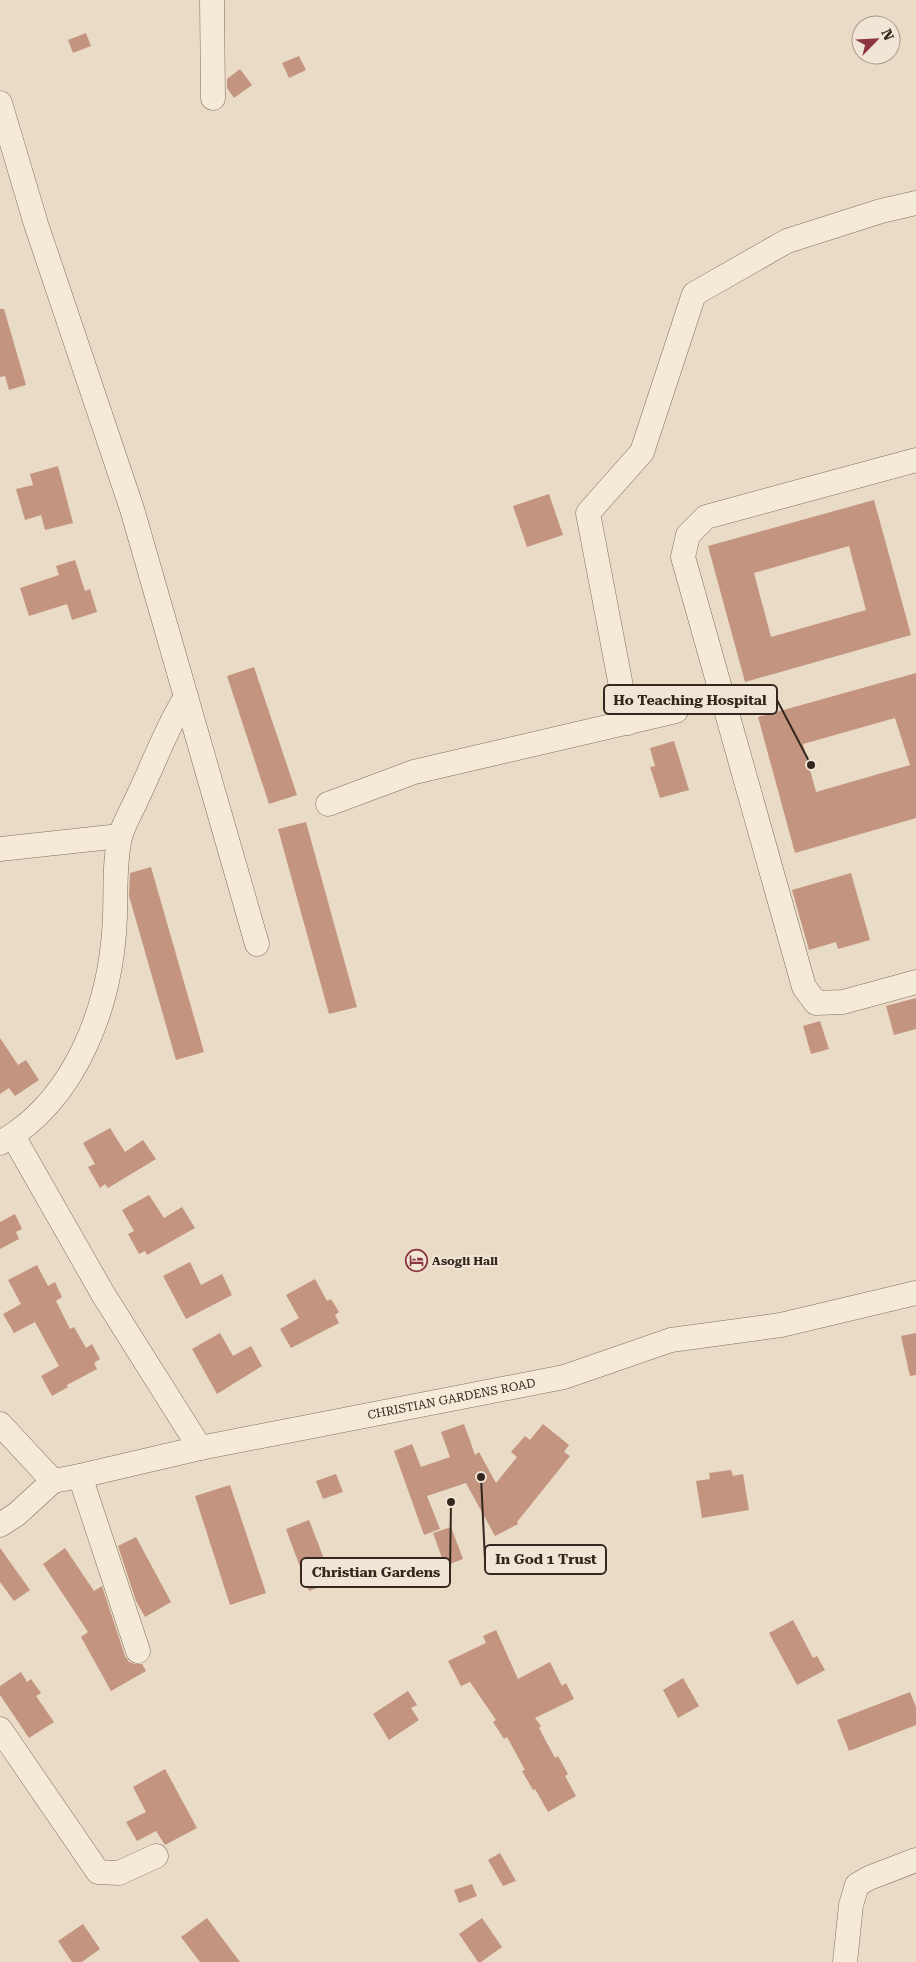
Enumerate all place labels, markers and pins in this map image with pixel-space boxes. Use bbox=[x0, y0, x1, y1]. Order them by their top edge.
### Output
callout: Ho Teaching Hospital bbox=[604, 685, 777, 714]
hotel icon: Asogli Hall bbox=[404, 1249, 428, 1273]
place label: Asogli Hall bbox=[432, 1254, 498, 1268]
callout: In God 1 Trust bbox=[485, 1545, 606, 1574]
callout: Christian Gardens bbox=[301, 1558, 450, 1587]

